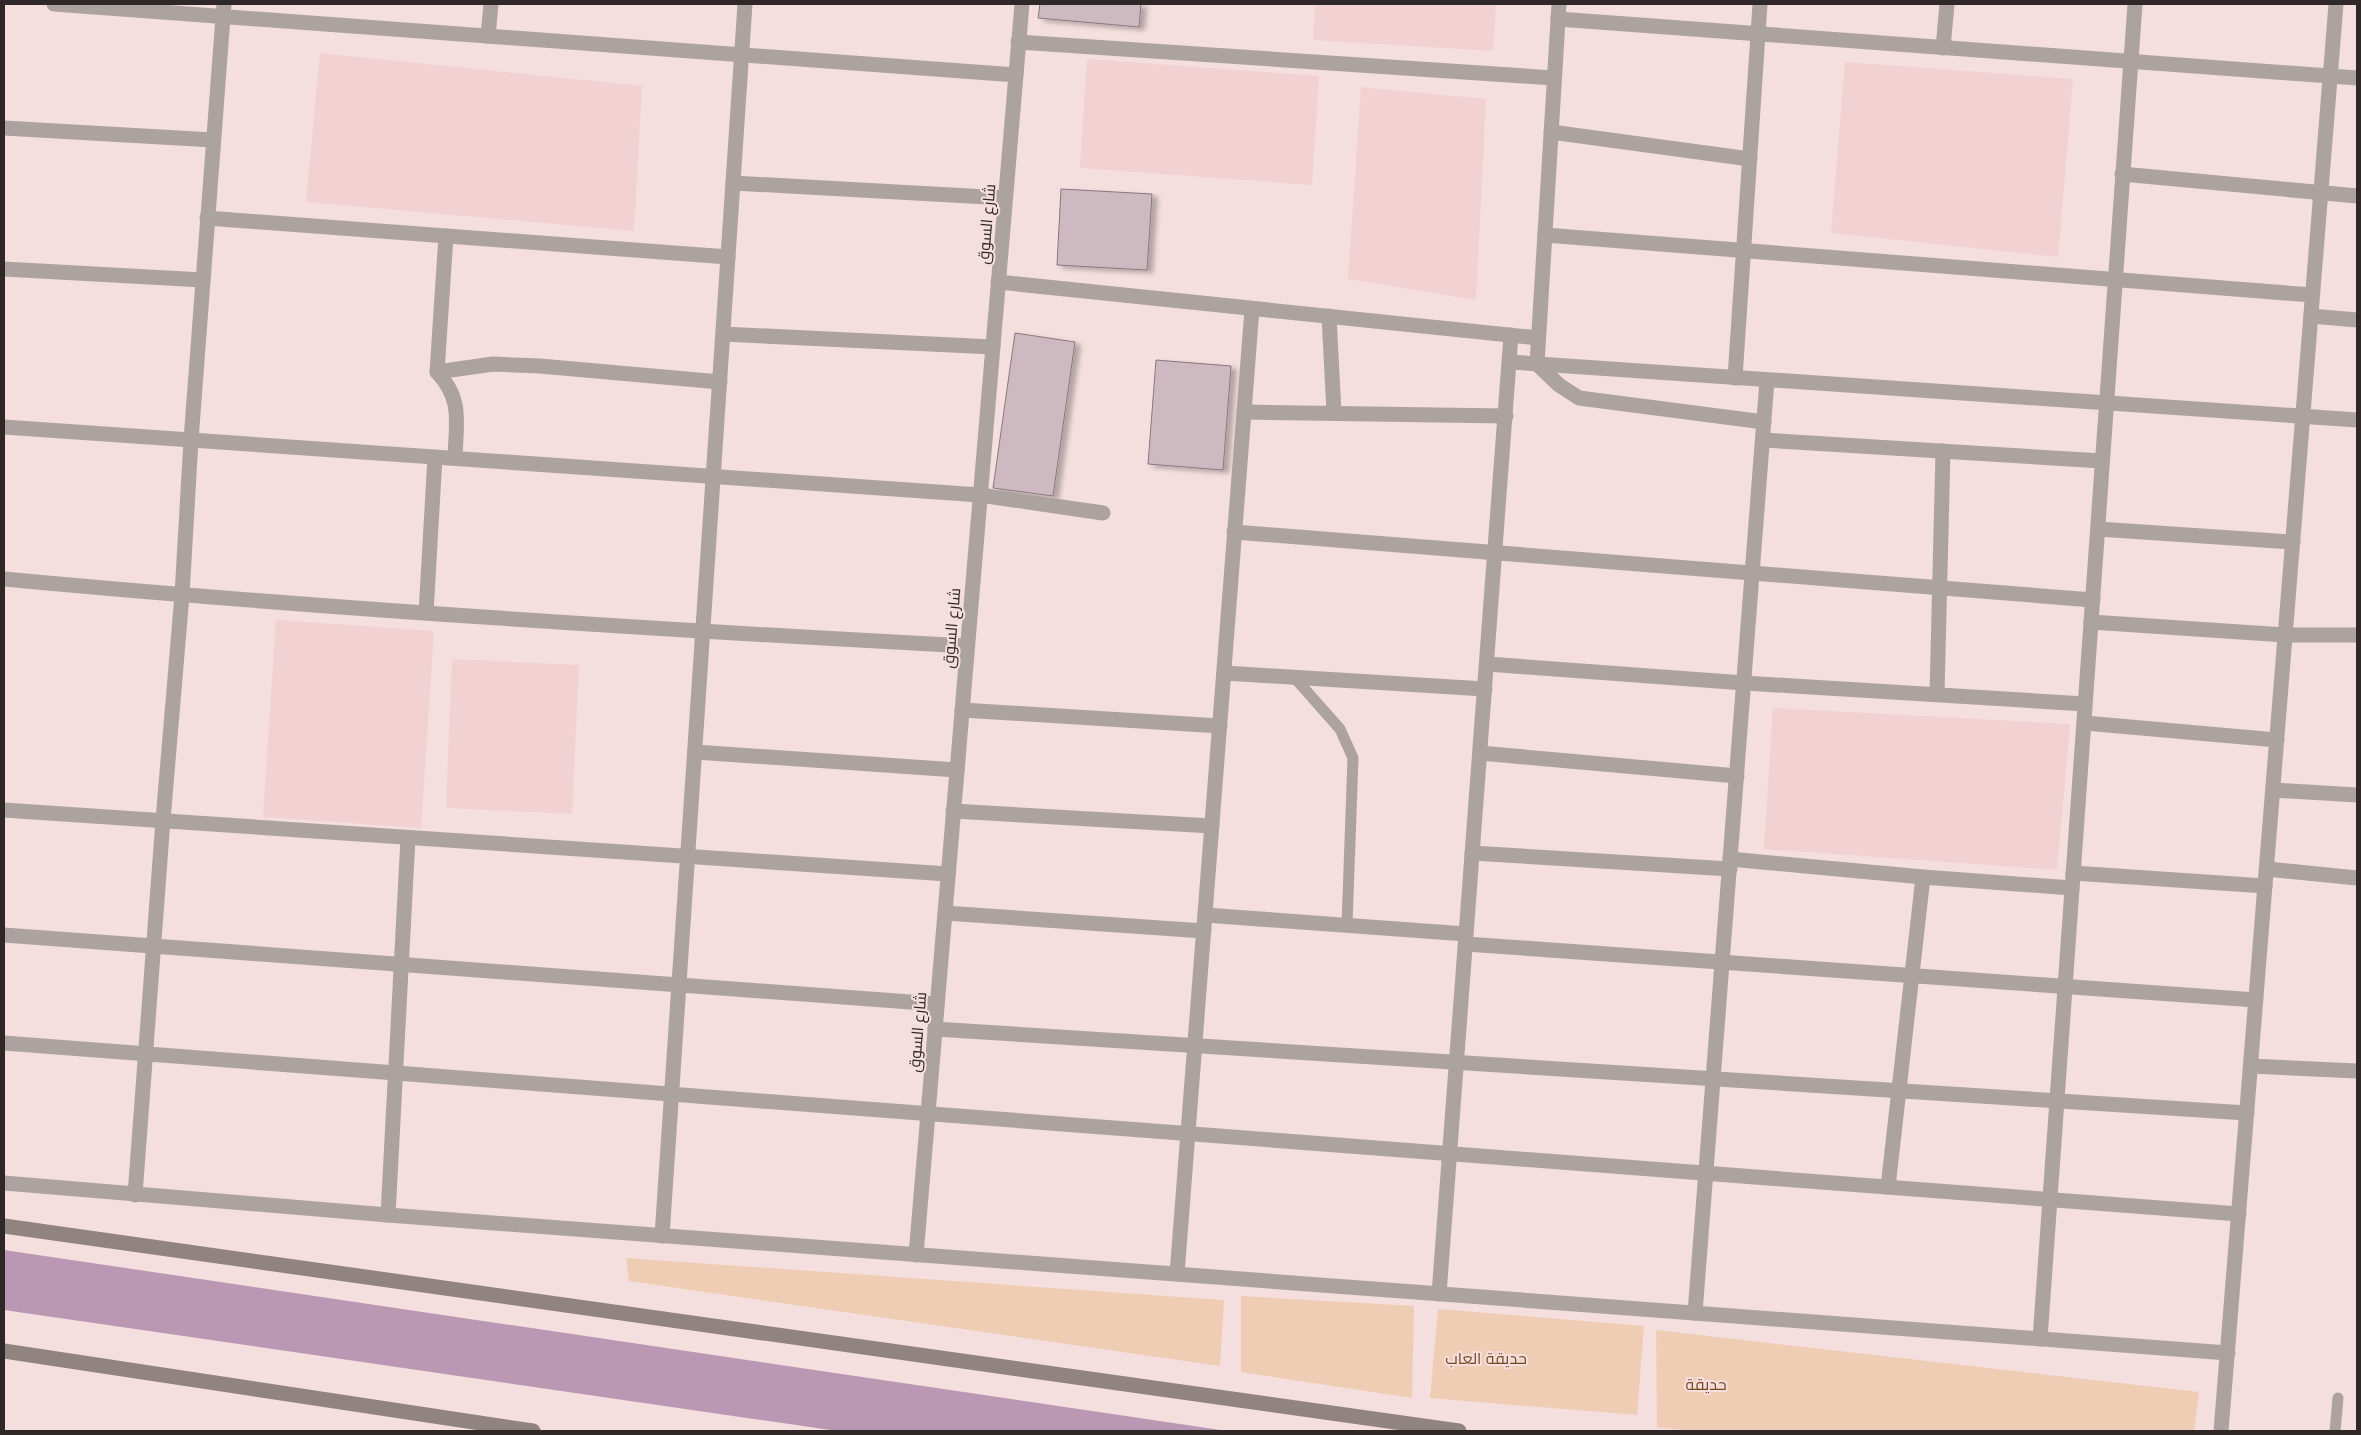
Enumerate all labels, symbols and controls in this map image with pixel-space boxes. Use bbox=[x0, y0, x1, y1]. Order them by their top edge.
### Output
street label: شارع السوق bbox=[973, 183, 1001, 265]
street label: شارع السوق bbox=[938, 587, 966, 669]
street label: شارع السوق bbox=[904, 991, 932, 1073]
park label: حديقة العاب bbox=[1445, 1348, 1527, 1368]
park label: حديقة bbox=[1685, 1374, 1727, 1394]

